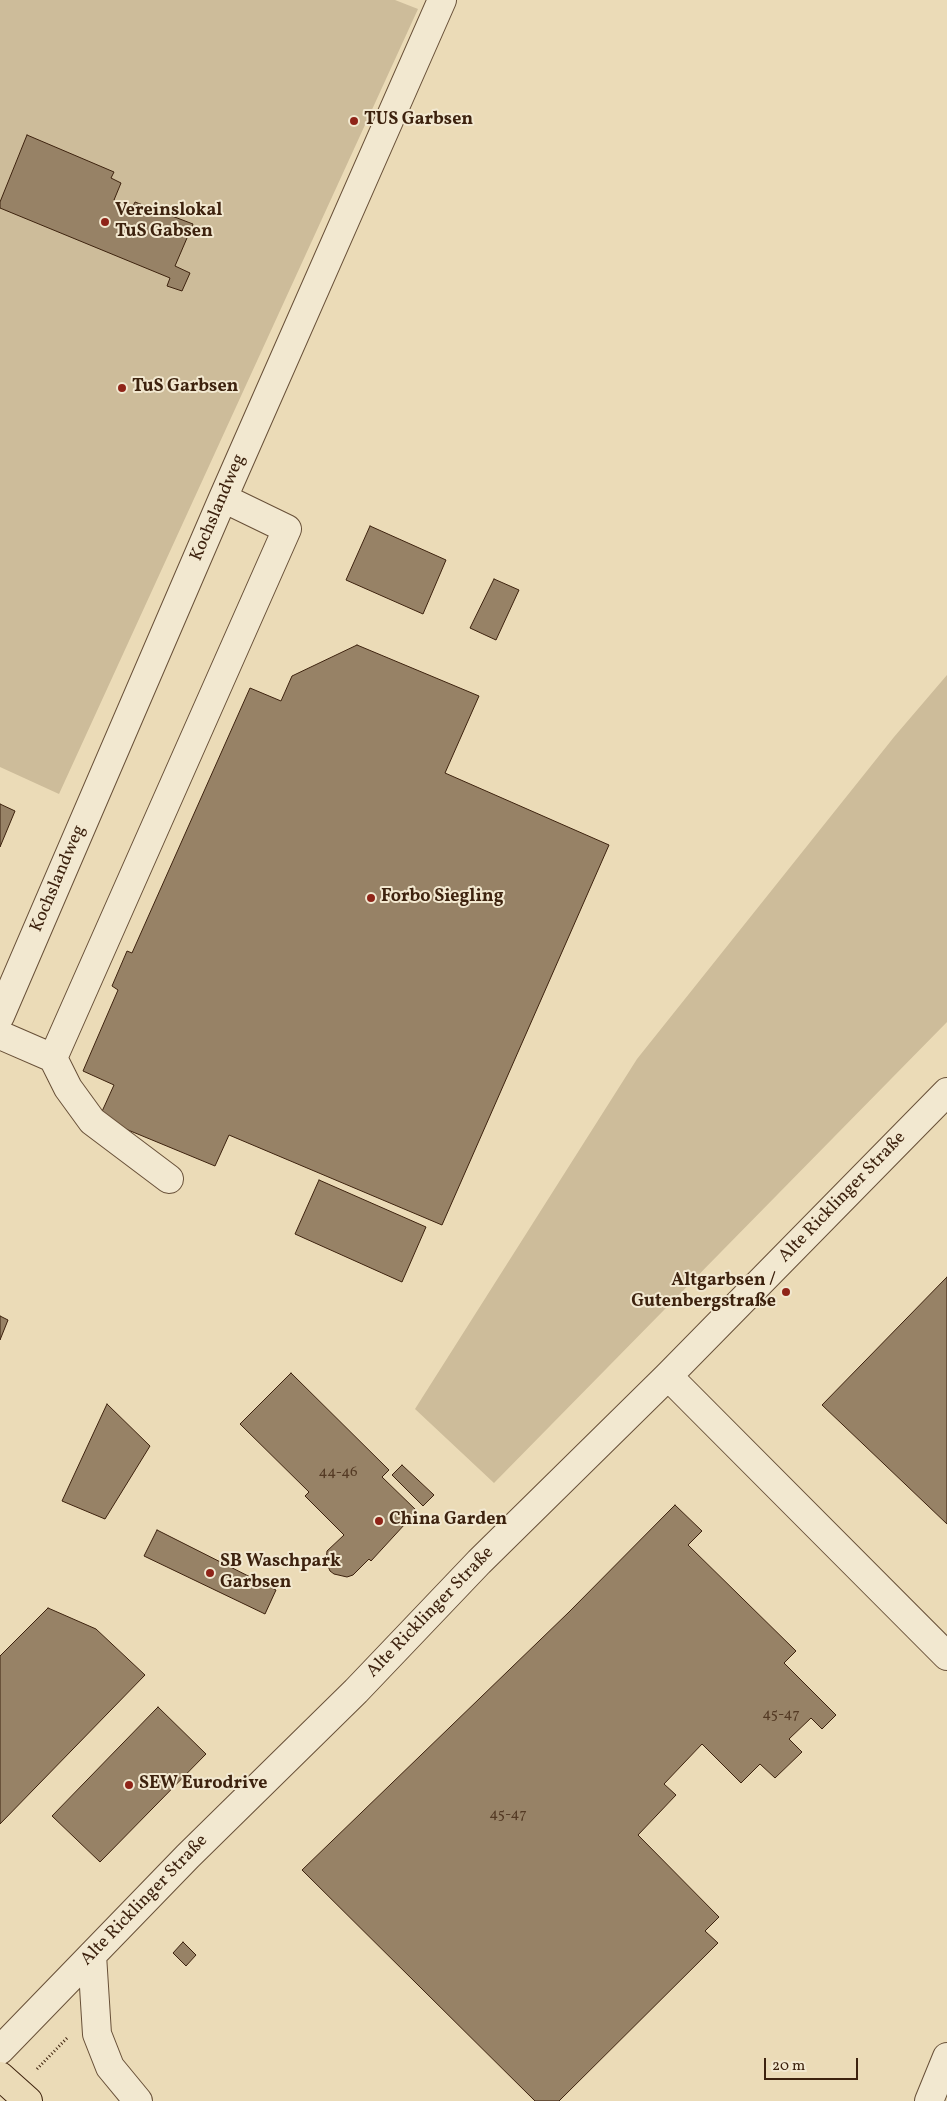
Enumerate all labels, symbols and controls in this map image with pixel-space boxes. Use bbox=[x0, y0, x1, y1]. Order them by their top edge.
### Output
place label: TUS Garbsen bbox=[364, 110, 473, 132]
marker: TUS Garbsen bbox=[348, 115, 360, 127]
place label: Vereinslokal TuS Gabsen bbox=[115, 201, 222, 243]
marker: Vereinslokal TuS Gabsen bbox=[99, 216, 111, 228]
place label: TuS Garbsen bbox=[132, 377, 238, 399]
marker: TuS Garbsen bbox=[116, 382, 128, 394]
street label: Kochslandweg bbox=[187, 451, 251, 565]
street label: Kochslandweg bbox=[27, 822, 91, 936]
place label: Forbo Siegling bbox=[381, 887, 504, 909]
marker: Forbo Siegling bbox=[365, 892, 377, 904]
street label: Alte Ricklinger Straße bbox=[775, 1128, 911, 1268]
place label: Altgarbsen / Gutenbergstraße bbox=[631, 1271, 776, 1314]
marker: Altgarbsen / Gutenbergstraße bbox=[780, 1286, 792, 1298]
house number: 44-46 bbox=[318, 1464, 358, 1482]
place label: China Garden bbox=[389, 1510, 507, 1532]
marker: China Garden bbox=[373, 1515, 385, 1527]
street label: Alte Ricklinger Straße bbox=[363, 1543, 499, 1683]
place label: SB Waschpark Garbsen bbox=[220, 1552, 341, 1595]
marker: SB Waschpark Garbsen bbox=[204, 1567, 216, 1579]
house number: 45-47 bbox=[762, 1706, 800, 1724]
place label: SEW Eurodrive bbox=[139, 1774, 267, 1796]
marker: SEW Eurodrive bbox=[123, 1779, 135, 1791]
house number: 45-47 bbox=[489, 1806, 527, 1824]
street label: Alte Ricklinger Straße bbox=[77, 1831, 213, 1971]
scale bar bbox=[767, 2048, 861, 2080]
text: 20 m bbox=[772, 2056, 805, 2077]

